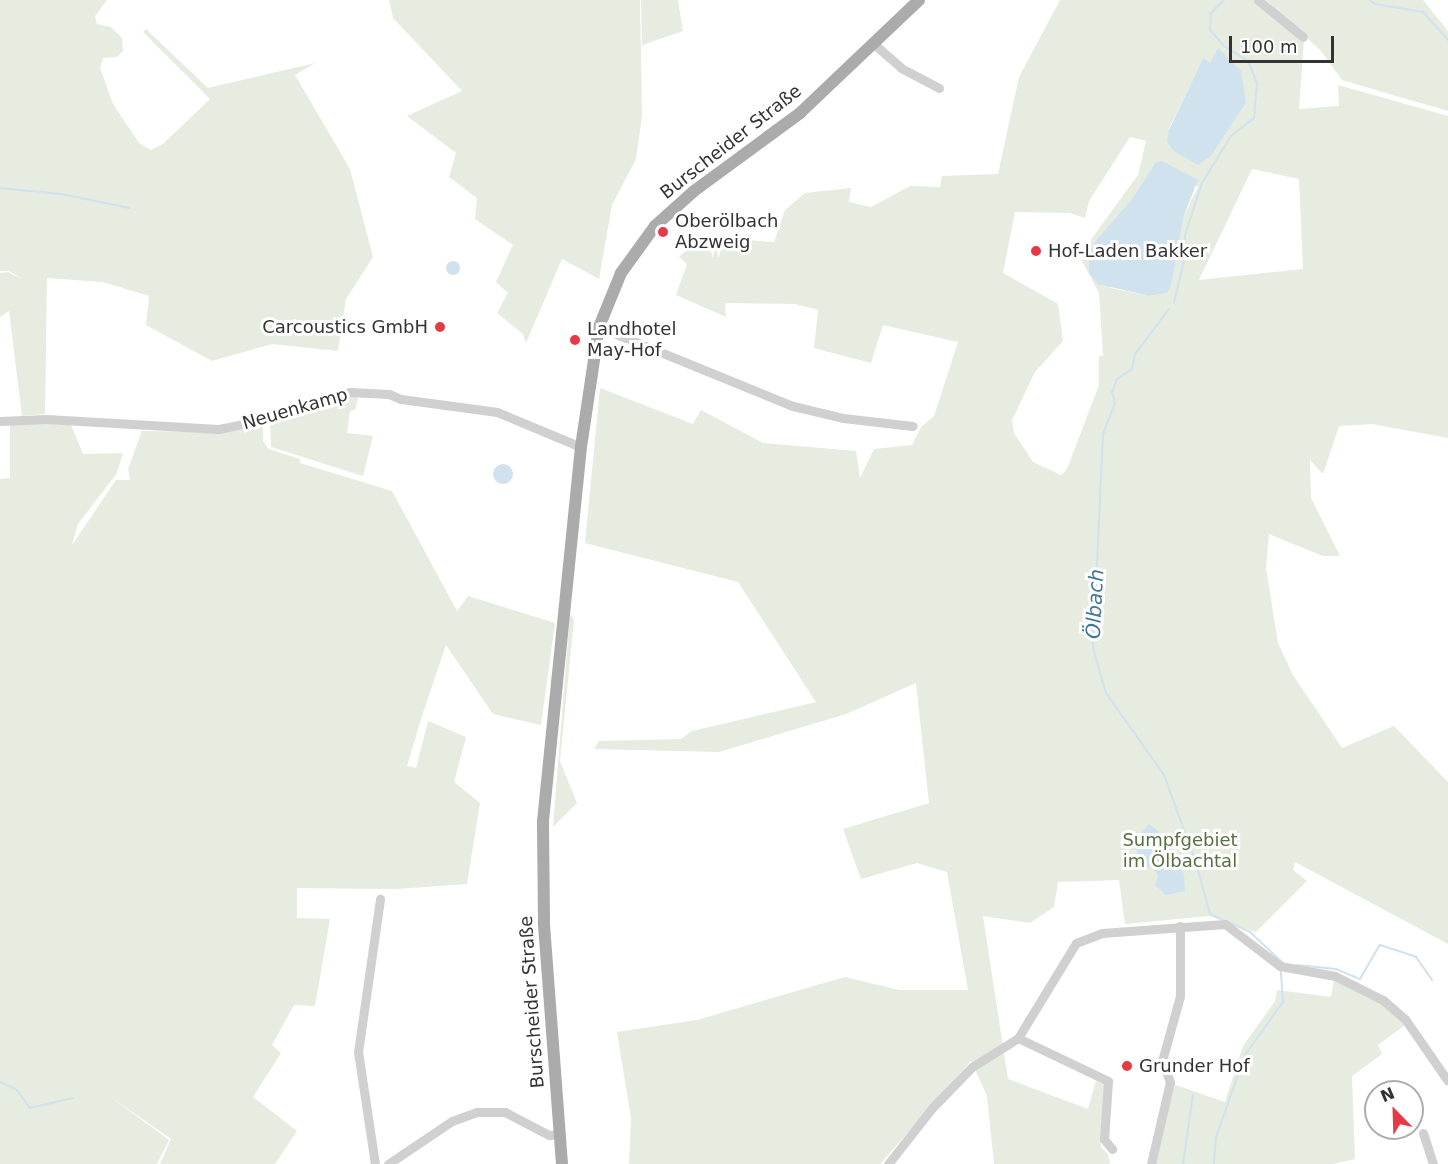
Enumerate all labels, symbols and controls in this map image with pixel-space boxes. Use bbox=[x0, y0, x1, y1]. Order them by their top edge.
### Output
scale bar bbox=[1232, 24, 1337, 62]
text: 100 m bbox=[1240, 36, 1298, 57]
street label: Burscheider Straße bbox=[656, 80, 806, 204]
place label: Oberölbach Abzweig bbox=[675, 211, 778, 254]
marker: Oberölbach Abzweig bbox=[656, 225, 670, 239]
place label: Hof-Laden Bakker bbox=[1048, 240, 1207, 262]
marker: Hof-Laden Bakker bbox=[1029, 244, 1043, 258]
place label: Carcoustics GmbH bbox=[262, 316, 428, 338]
place label: Landhotel May-Hof bbox=[587, 319, 676, 362]
marker: Carcoustics GmbH bbox=[433, 320, 447, 334]
marker: Landhotel May-Hof bbox=[568, 333, 582, 347]
street label: Neuenkamp bbox=[240, 384, 350, 434]
water label: Ölbach bbox=[1081, 568, 1109, 640]
park label: Sumpfgebiet im Ölbachtal bbox=[1122, 830, 1238, 872]
street label: Burscheider Straße bbox=[515, 915, 549, 1089]
place label: Grunder Hof bbox=[1139, 1055, 1250, 1077]
marker: Grunder Hof bbox=[1120, 1059, 1134, 1073]
north arrow bbox=[1364, 1080, 1424, 1140]
text: N bbox=[1378, 1083, 1397, 1106]

